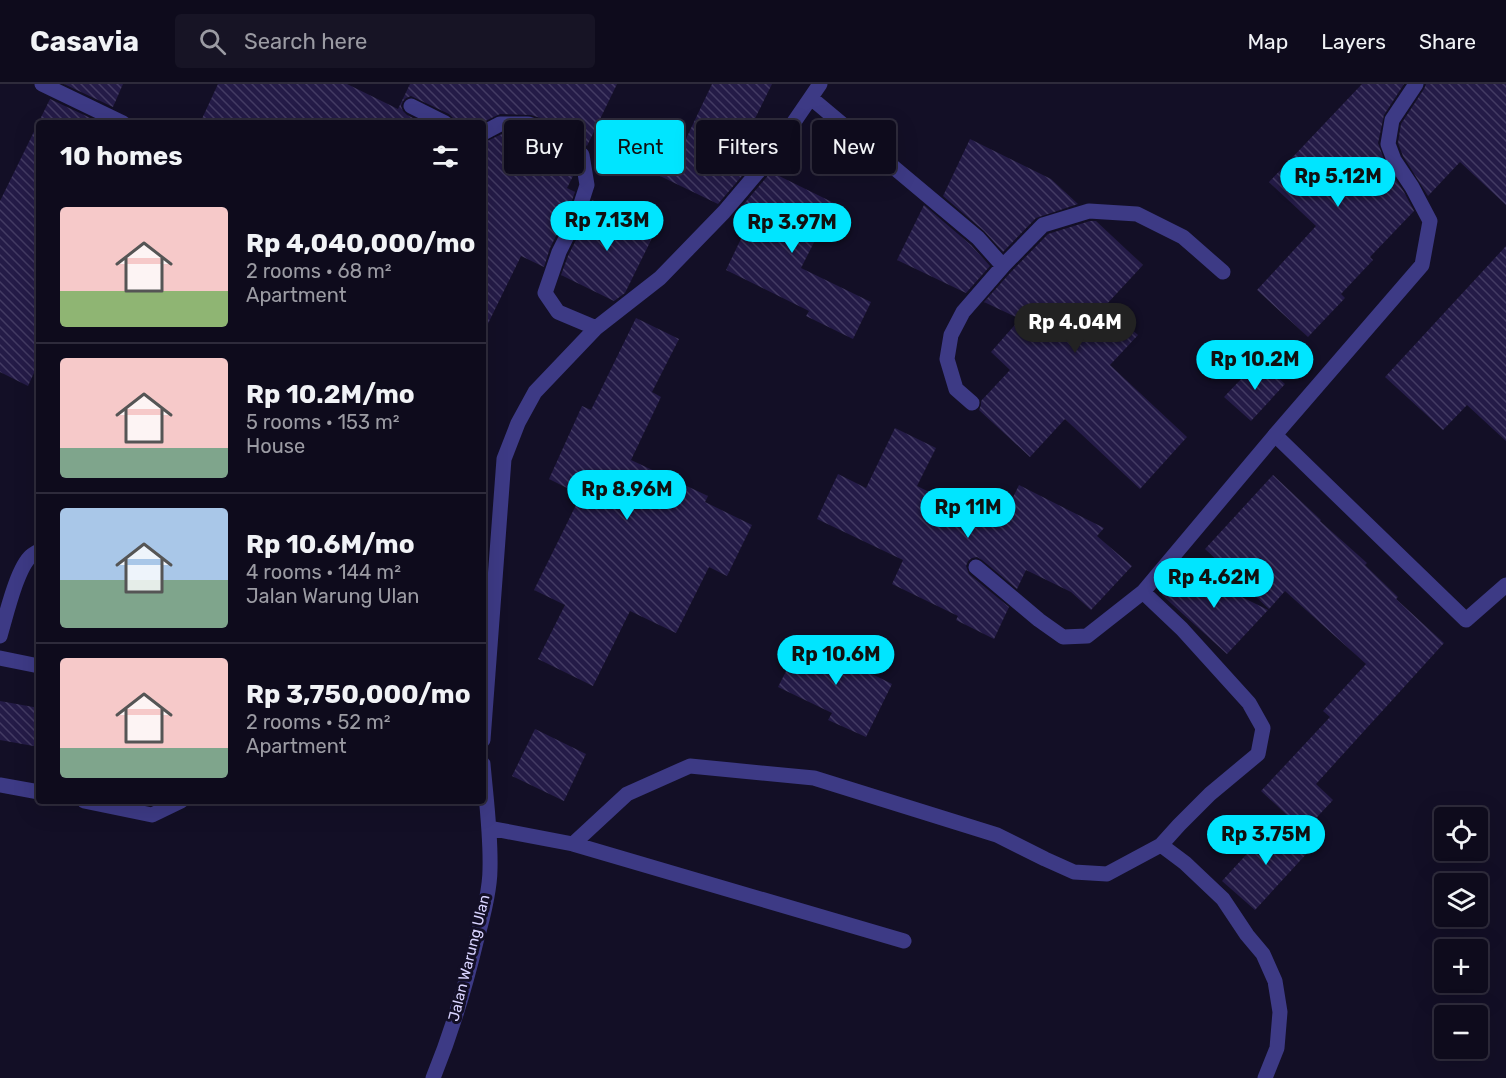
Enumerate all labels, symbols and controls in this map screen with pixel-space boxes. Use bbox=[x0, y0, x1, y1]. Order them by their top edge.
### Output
search box bbox=[175, 14, 595, 68]
text: Casavia bbox=[30, 25, 139, 58]
icon: search bbox=[196, 25, 229, 58]
text: Search here bbox=[244, 28, 367, 55]
text: Map bbox=[1247, 29, 1288, 54]
text: Layers bbox=[1321, 29, 1386, 54]
text: Share bbox=[1419, 29, 1476, 54]
chip: Buy bbox=[504, 120, 584, 174]
chip: Rent bbox=[596, 120, 684, 174]
chip: Filters bbox=[696, 120, 800, 174]
chip: New bbox=[812, 120, 896, 174]
icon: filters bbox=[429, 140, 462, 173]
text: 10 homes bbox=[60, 141, 183, 172]
pin: Rp 5.12M bbox=[1276, 157, 1400, 208]
text: Rp 5.12M bbox=[1294, 164, 1382, 188]
pin: Rp 7.13M bbox=[545, 201, 669, 252]
pin: Rp 3.97M bbox=[730, 203, 854, 254]
text: Rp 7.13M bbox=[564, 208, 650, 232]
text: Rp 3.97M bbox=[747, 210, 837, 234]
text: Rp 4,040,000/mo bbox=[246, 228, 475, 259]
icon: home bbox=[108, 231, 180, 303]
text: 2 rooms · 68 m² bbox=[246, 259, 392, 283]
text: Apartment bbox=[246, 283, 347, 307]
pin: Rp 4.04M bbox=[1013, 303, 1137, 354]
text: Rp 4.04M bbox=[1028, 310, 1122, 334]
pin: Rp 10.2M bbox=[1193, 340, 1317, 391]
text: Rp 10.2M bbox=[1210, 347, 1300, 371]
text: Rp 10.2M/mo bbox=[246, 379, 415, 410]
icon: home bbox=[108, 382, 180, 454]
text: 5 rooms · 153 m² bbox=[246, 410, 400, 434]
text: House bbox=[246, 434, 305, 458]
pin: Rp 8.96M bbox=[565, 470, 689, 521]
text: Rp 8.96M bbox=[581, 477, 673, 501]
pin: Rp 11M bbox=[919, 488, 1017, 539]
text: Rp 11M bbox=[934, 495, 1002, 519]
text: Rp 10.6M/mo bbox=[246, 529, 415, 560]
icon: home bbox=[108, 532, 180, 604]
pin: Rp 4.62M bbox=[1152, 558, 1276, 609]
text: 4 rooms · 144 m² bbox=[246, 560, 401, 584]
text: Rp 4.62M bbox=[1168, 565, 1260, 589]
text: Jalan Warung Ulan bbox=[246, 584, 420, 608]
pin: Rp 10.6M bbox=[774, 635, 898, 686]
text: Rp 10.6M bbox=[791, 642, 881, 666]
text: Rp 3,750,000/mo bbox=[246, 679, 471, 710]
icon: home bbox=[108, 682, 180, 754]
text: 2 rooms · 52 m² bbox=[246, 710, 391, 734]
text: Apartment bbox=[246, 734, 347, 758]
map controls bbox=[1434, 807, 1488, 1059]
button: locate bbox=[1434, 807, 1488, 861]
pin: Rp 3.75M bbox=[1204, 815, 1328, 866]
text: Rp 3.75M bbox=[1221, 822, 1311, 846]
button: layers bbox=[1434, 873, 1488, 927]
street label: Jalan Warung Ulan bbox=[445, 893, 493, 1023]
button: + bbox=[1434, 939, 1488, 993]
button: − bbox=[1434, 1005, 1488, 1059]

